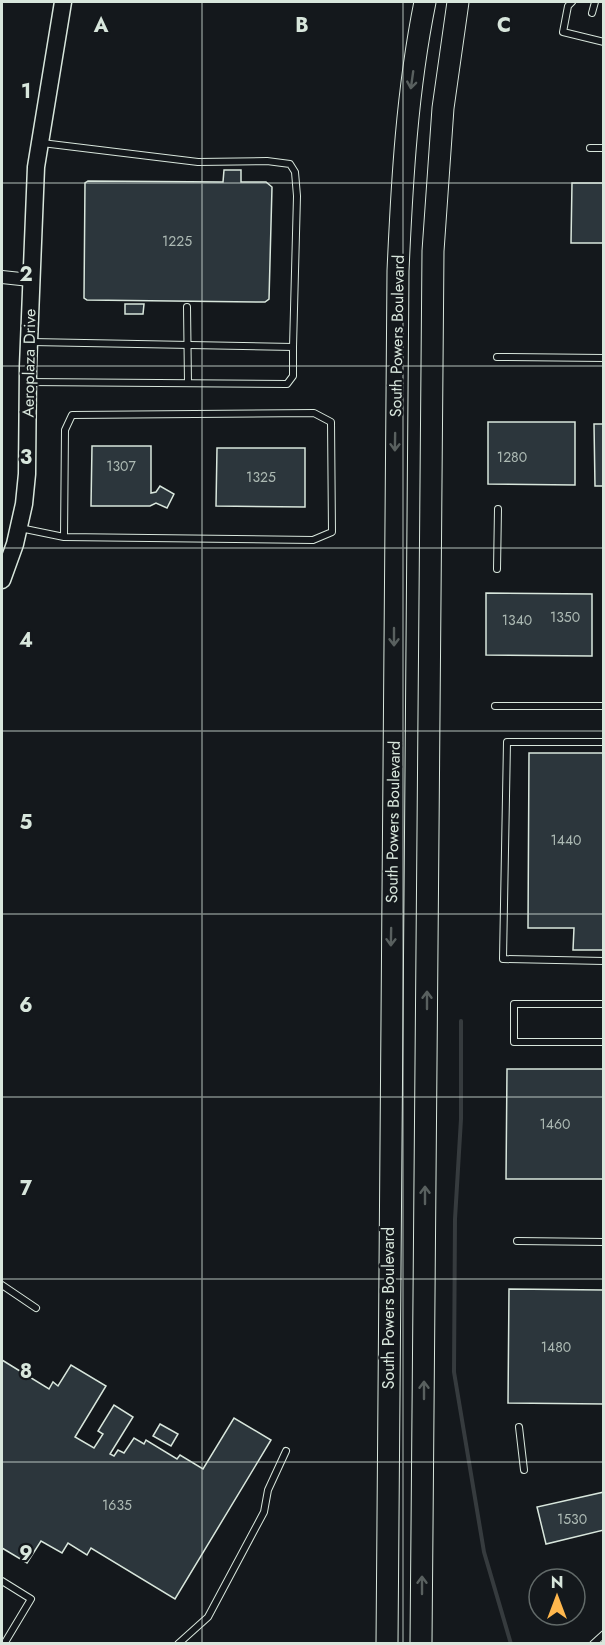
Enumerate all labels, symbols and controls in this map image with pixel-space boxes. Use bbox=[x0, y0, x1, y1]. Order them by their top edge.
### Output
text: A bbox=[93, 11, 109, 40]
text: B bbox=[295, 11, 309, 40]
text: C bbox=[497, 11, 511, 40]
one-way arrow bbox=[406, 69, 417, 89]
text: 1 bbox=[21, 77, 31, 106]
house number: 1225 bbox=[162, 231, 192, 251]
street label: South Powers Boulevard bbox=[384, 255, 410, 417]
text: 2 bbox=[19, 260, 33, 289]
street label: Aeroplaza Drive bbox=[17, 308, 41, 418]
one-way arrow bbox=[389, 432, 401, 452]
text: 3 bbox=[20, 443, 32, 472]
house number: 1280 bbox=[497, 447, 527, 467]
house number: 1307 bbox=[106, 456, 136, 476]
house number: 1325 bbox=[246, 467, 276, 487]
house number: 1350 bbox=[550, 607, 580, 627]
house number: 1340 bbox=[502, 610, 532, 630]
text: 4 bbox=[19, 626, 33, 655]
one-way arrow bbox=[388, 627, 400, 647]
street label: South Powers Boulevard bbox=[380, 741, 406, 903]
text: 5 bbox=[20, 808, 33, 837]
house number: 1440 bbox=[550, 830, 582, 850]
one-way arrow bbox=[386, 927, 397, 947]
text: 6 bbox=[19, 991, 33, 1020]
one-way arrow bbox=[421, 991, 433, 1011]
house number: 1460 bbox=[540, 1114, 570, 1134]
text: 7 bbox=[20, 1174, 33, 1203]
one-way arrow bbox=[419, 1186, 431, 1206]
street label: South Powers Boulevard bbox=[377, 1227, 400, 1389]
house number: 1480 bbox=[541, 1337, 571, 1357]
text: 8 bbox=[20, 1357, 32, 1386]
one-way arrow bbox=[418, 1381, 430, 1401]
house number: 1635 bbox=[102, 1495, 132, 1515]
house number: 1530 bbox=[557, 1509, 587, 1529]
text: 9 bbox=[19, 1539, 33, 1568]
north arrow bbox=[527, 1567, 587, 1627]
text: N bbox=[551, 1571, 563, 1594]
one-way arrow bbox=[416, 1576, 428, 1596]

